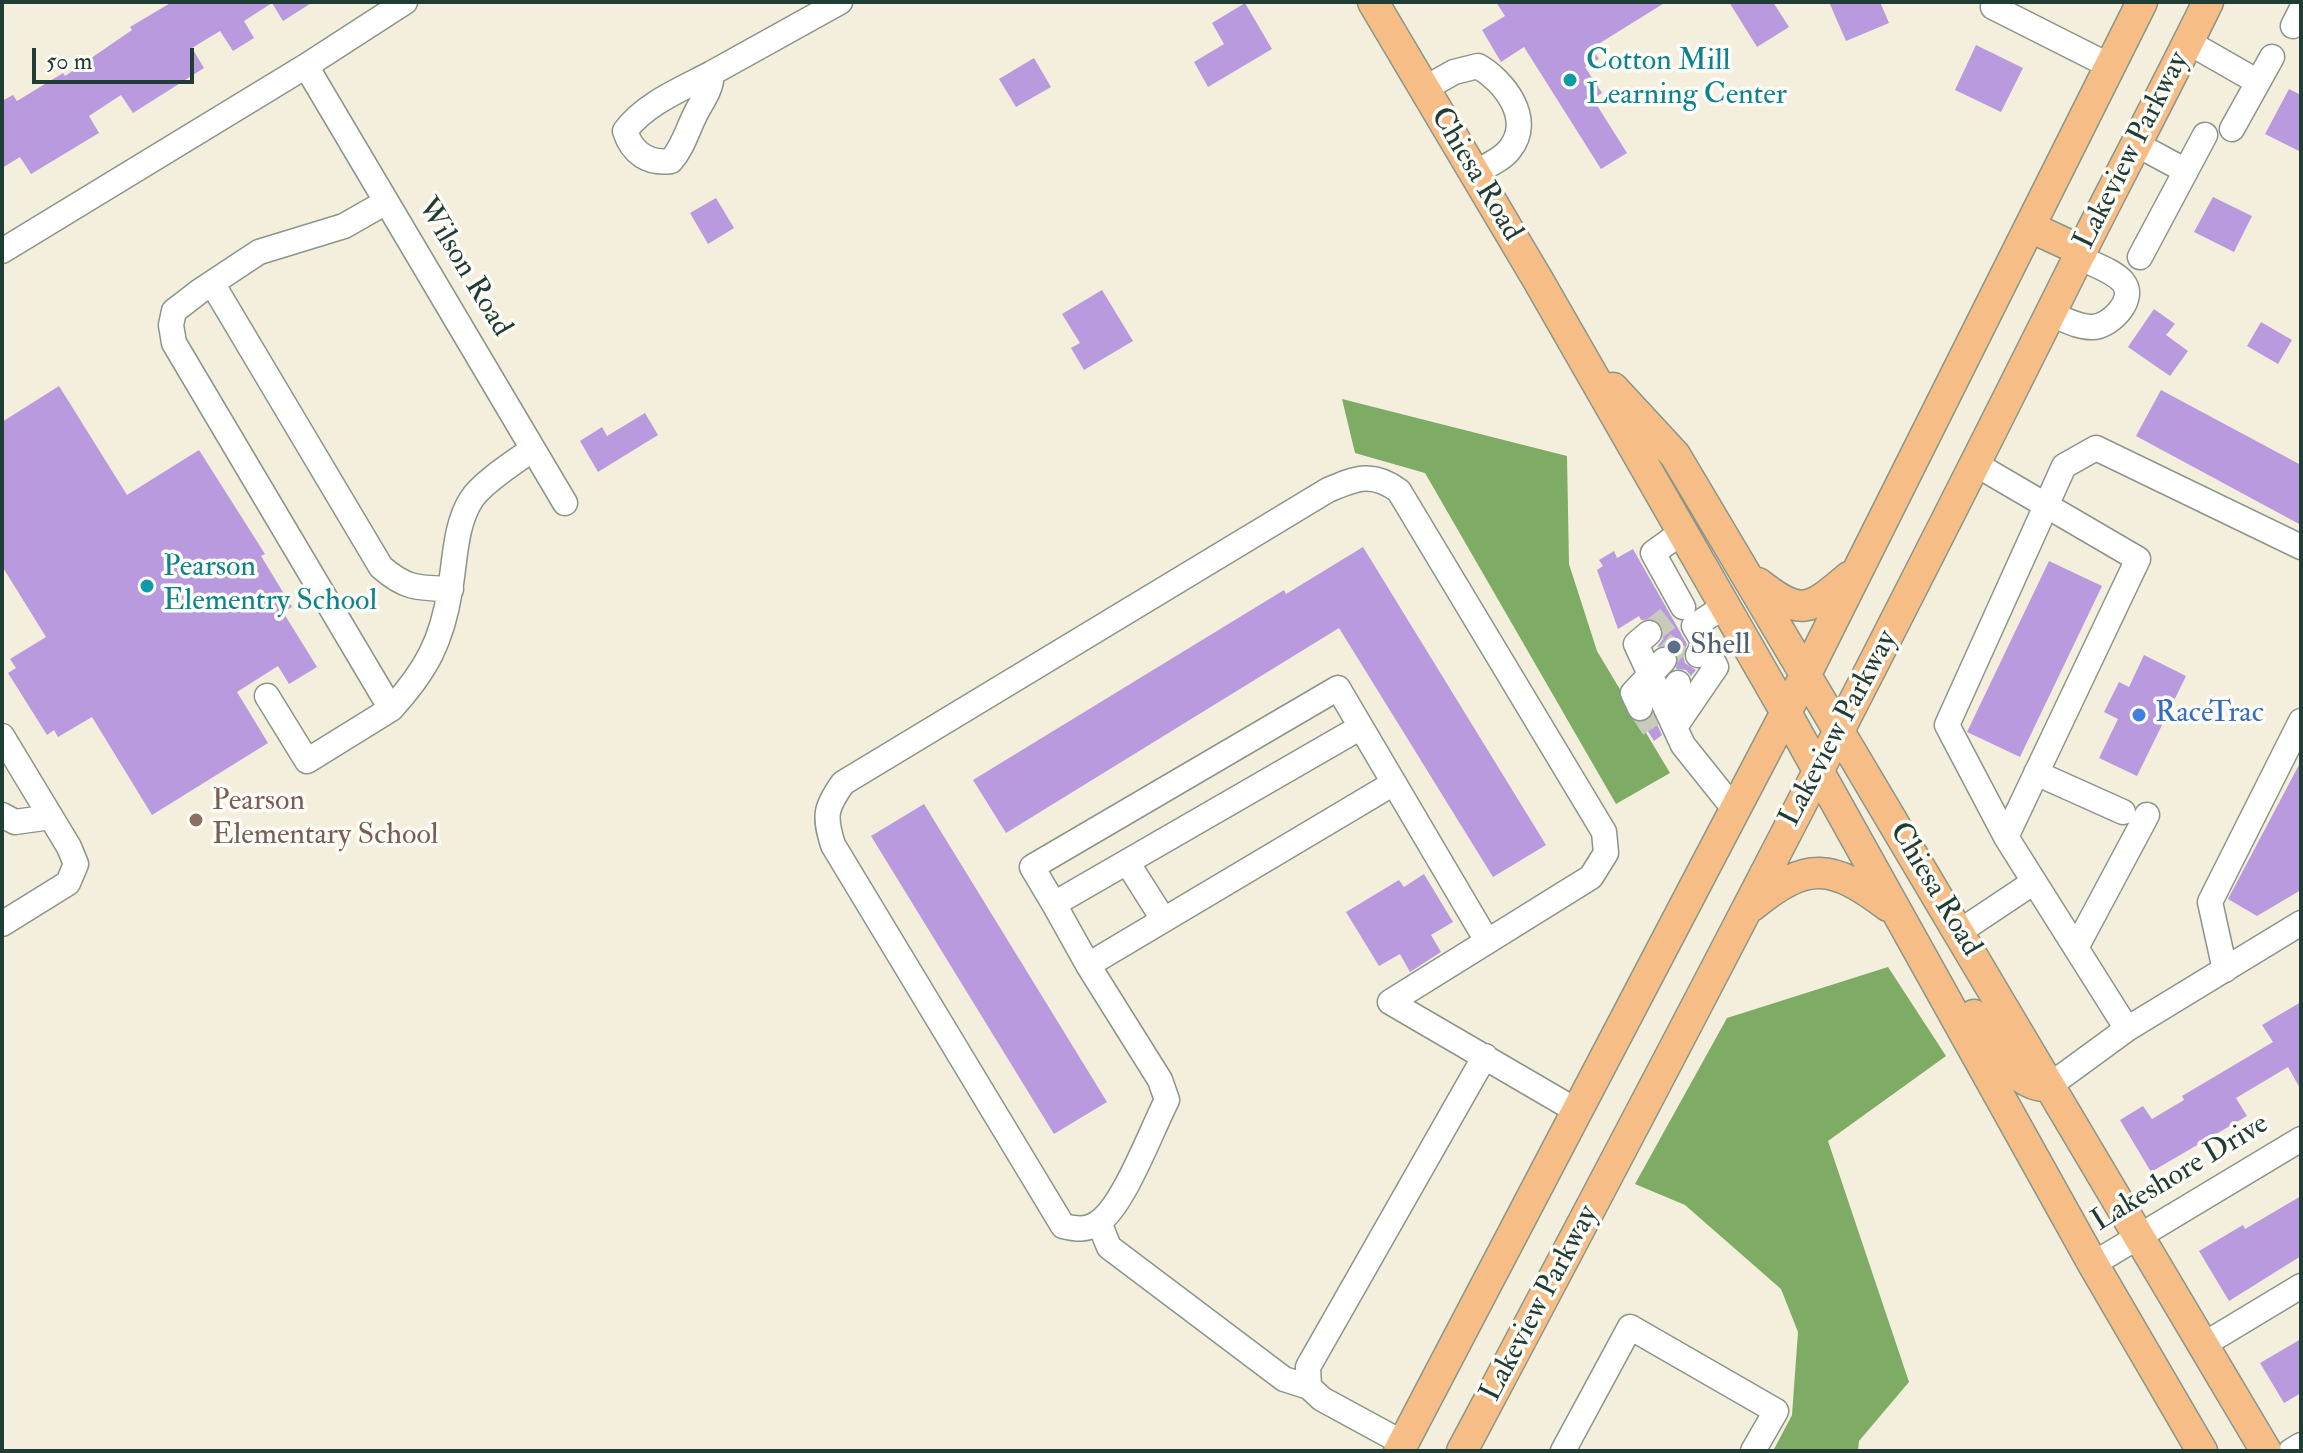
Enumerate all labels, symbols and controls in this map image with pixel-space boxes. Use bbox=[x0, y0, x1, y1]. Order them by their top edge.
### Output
scale bar bbox=[36, 32, 198, 82]
place label: Cotton Mill Learning Center bbox=[1586, 45, 1787, 116]
text: 50 m bbox=[46, 46, 92, 77]
street label: Lakeview Parkway bbox=[2068, 46, 2198, 256]
marker: Cotton Mill Learning Center bbox=[1561, 71, 1579, 89]
street label: Chiesa Road bbox=[1421, 102, 1529, 248]
street label: Wilson Road bbox=[408, 192, 518, 344]
place label: Pearson Elementry School bbox=[163, 551, 377, 622]
marker: Pearson Elementry School bbox=[138, 577, 156, 595]
street label: Lakeview Parkway bbox=[1773, 625, 1907, 833]
place label: Shell bbox=[1690, 629, 1750, 665]
marker: Shell bbox=[1665, 638, 1683, 656]
place label: RaceTrac bbox=[2155, 697, 2264, 733]
marker: RaceTrac bbox=[2130, 706, 2148, 724]
place label: Pearson Elementary School bbox=[212, 785, 438, 856]
marker: Pearson Elementary School bbox=[187, 811, 205, 829]
street label: Chiesa Road bbox=[1880, 817, 1988, 963]
street label: Lakeshore Drive bbox=[2086, 1107, 2276, 1241]
street label: Lakeview Parkway bbox=[1474, 1200, 1608, 1408]

